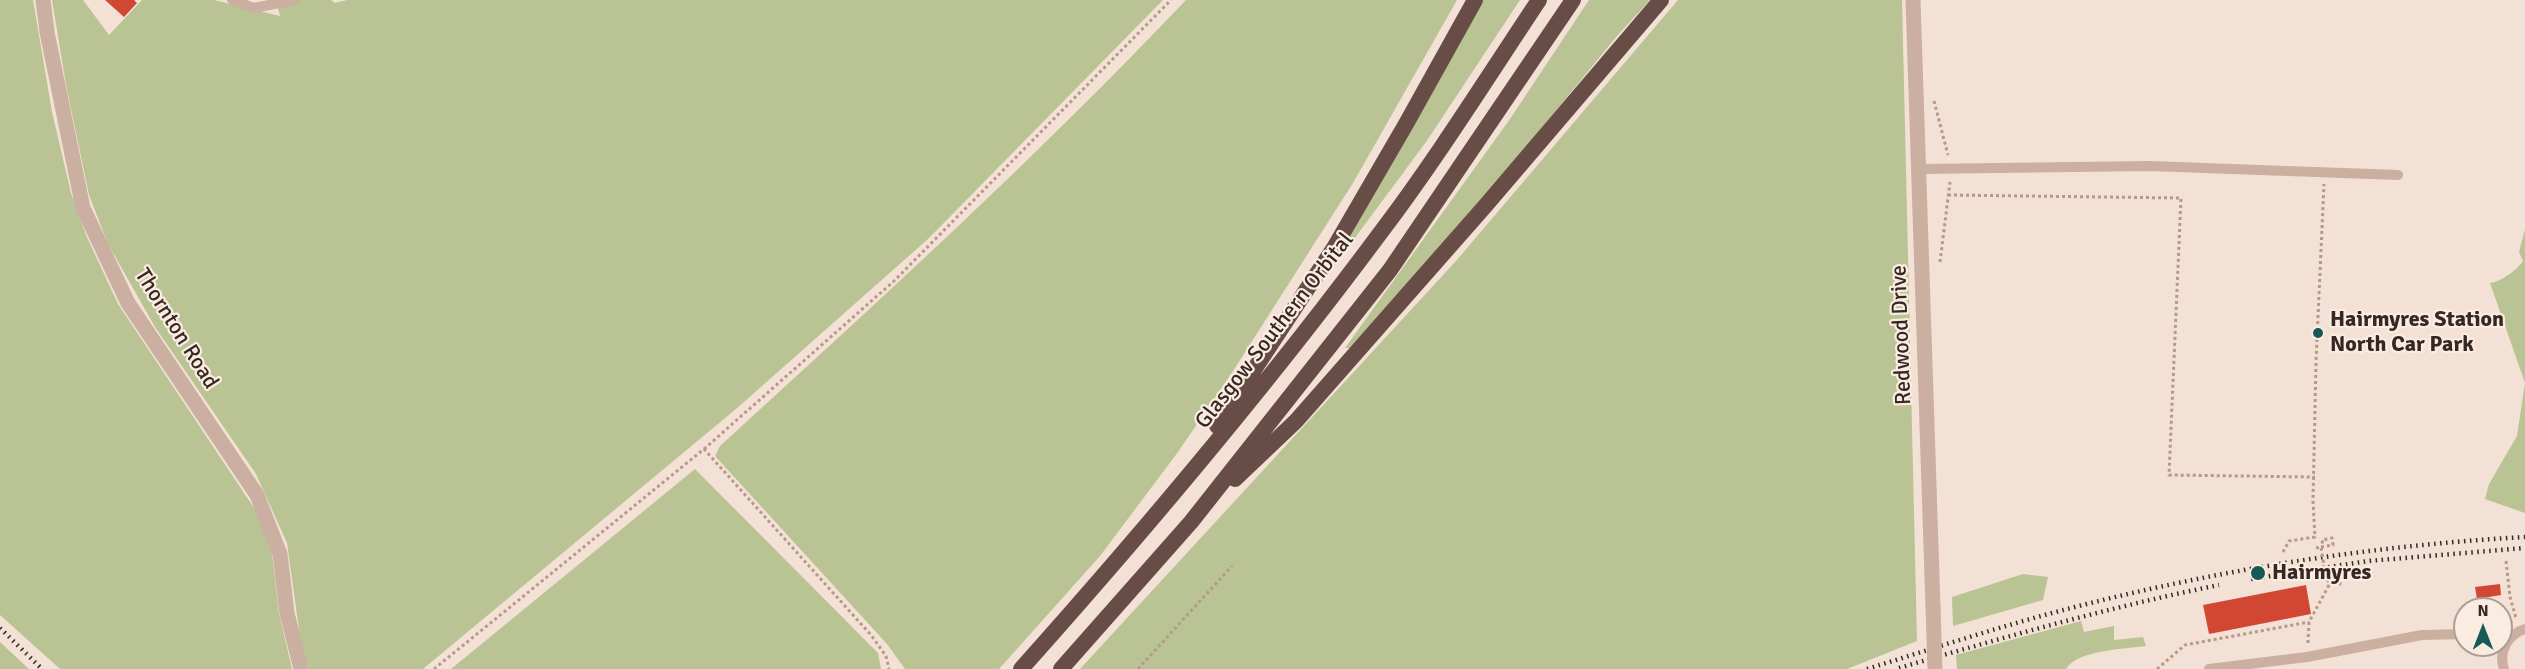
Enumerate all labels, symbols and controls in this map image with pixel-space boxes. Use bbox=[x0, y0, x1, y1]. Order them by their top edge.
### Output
street label: Glasgow Southern Orbital bbox=[1190, 228, 1360, 434]
street label: Thornton Road bbox=[128, 264, 224, 394]
street label: Redwood Drive bbox=[1886, 265, 1918, 405]
place label: Hairmyres Station North Car Park bbox=[2330, 307, 2504, 358]
marker: Hairmyres Station North Car Park bbox=[2311, 326, 2325, 340]
place label: Hairmyres bbox=[2272, 560, 2371, 586]
marker: Hairmyres bbox=[2249, 564, 2267, 582]
north arrow bbox=[2453, 597, 2513, 657]
text: N bbox=[2477, 601, 2489, 621]

